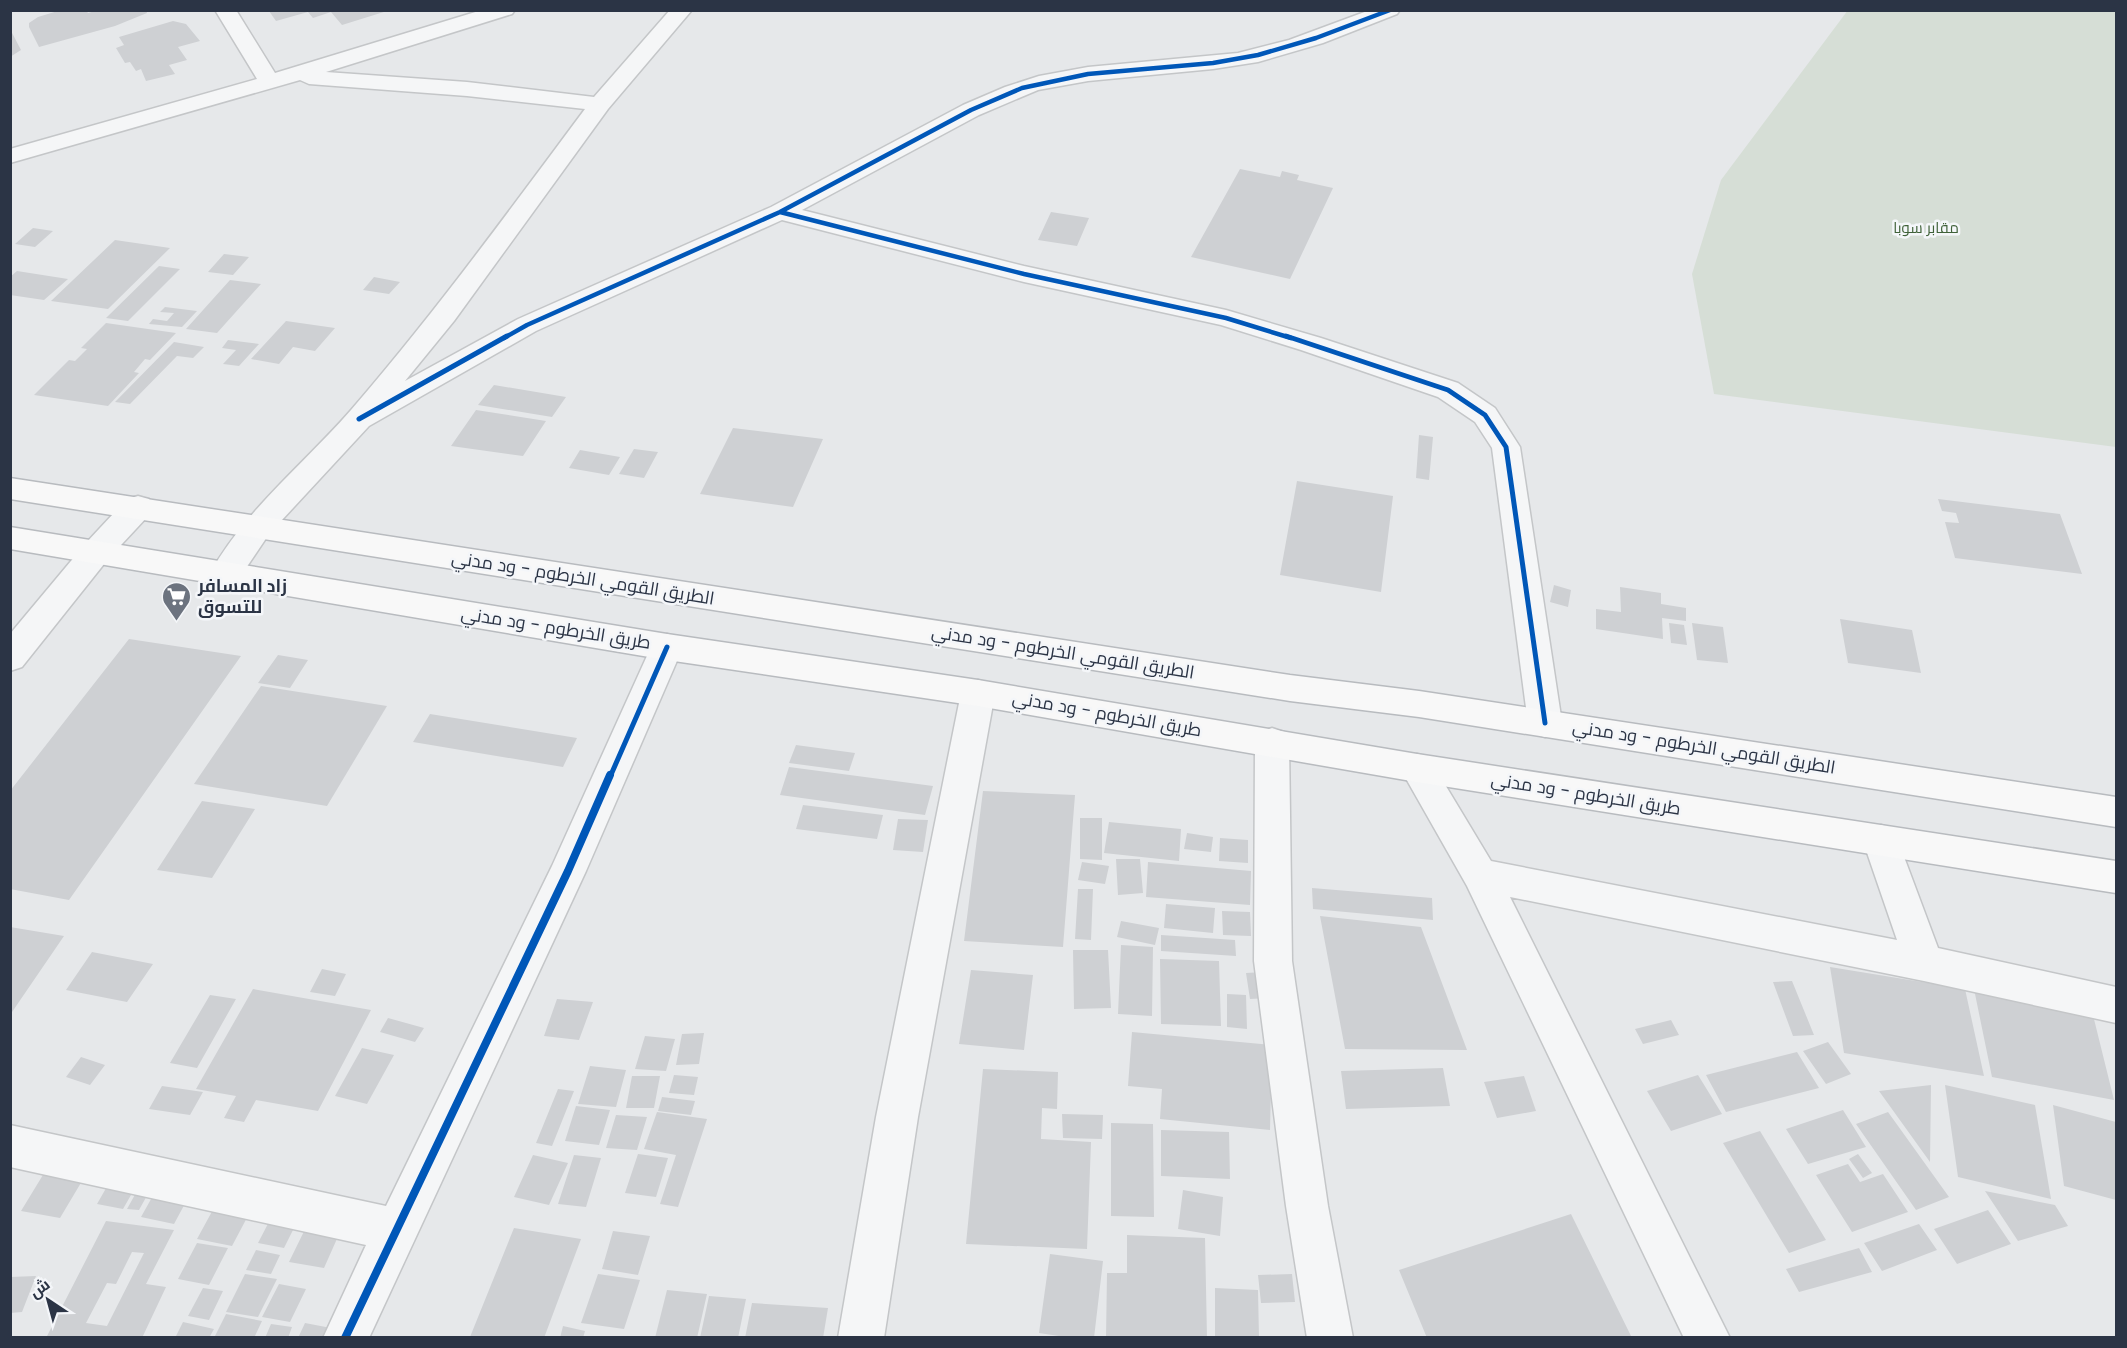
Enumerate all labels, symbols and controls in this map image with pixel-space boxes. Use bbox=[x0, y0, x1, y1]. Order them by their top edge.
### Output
park label: مقابر سوبا bbox=[1893, 217, 1959, 238]
street label: الطريق القومي الخرطوم - ود مدني bbox=[450, 544, 716, 613]
place label: زاد المسافر للتسوق bbox=[197, 573, 287, 619]
supermarket icon: زاد المسافر للتسوق bbox=[161, 580, 193, 622]
street label: طريق الخرطوم - ود مدني bbox=[459, 600, 653, 657]
street label: الطريق القومي الخرطوم - ود مدني bbox=[930, 618, 1196, 687]
street label: طريق الخرطوم - ود مدني bbox=[1010, 685, 1204, 744]
street label: الطريق القومي الخرطوم - ود مدني bbox=[1571, 713, 1837, 782]
street label: طريق الخرطوم - ود مدني bbox=[1489, 766, 1683, 823]
north arrow bbox=[18, 1270, 78, 1330]
text: ش bbox=[24, 1273, 55, 1304]

